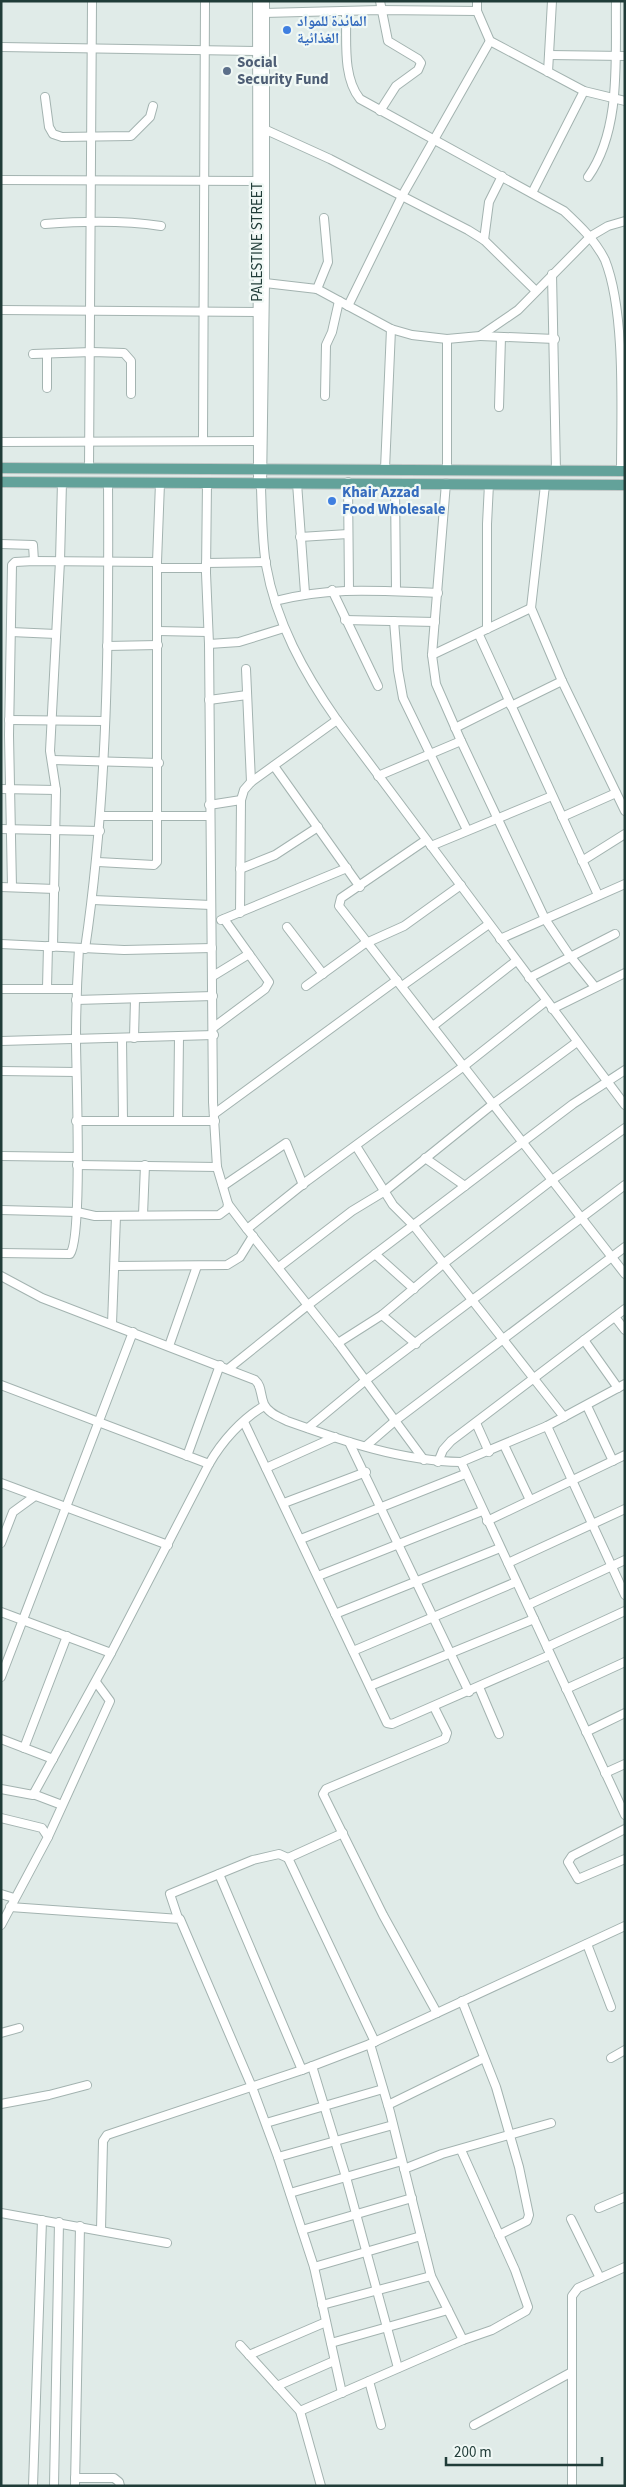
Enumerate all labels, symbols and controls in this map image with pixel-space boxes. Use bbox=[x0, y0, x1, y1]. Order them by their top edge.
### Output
place label: المائدة للمواد الغذائية bbox=[297, 11, 367, 49]
marker: المائدة للمواد الغذائية bbox=[281, 24, 293, 36]
place label: Social Security Fund bbox=[237, 52, 329, 90]
marker: Social Security Fund bbox=[221, 65, 233, 77]
street label: PALESTINE STREET bbox=[247, 182, 268, 302]
place label: Khair Azzad Food Wholesale bbox=[342, 482, 446, 520]
marker: Khair Azzad Food Wholesale bbox=[326, 495, 338, 507]
scale bar bbox=[446, 2434, 602, 2466]
text: 200 m bbox=[454, 2442, 492, 2463]

